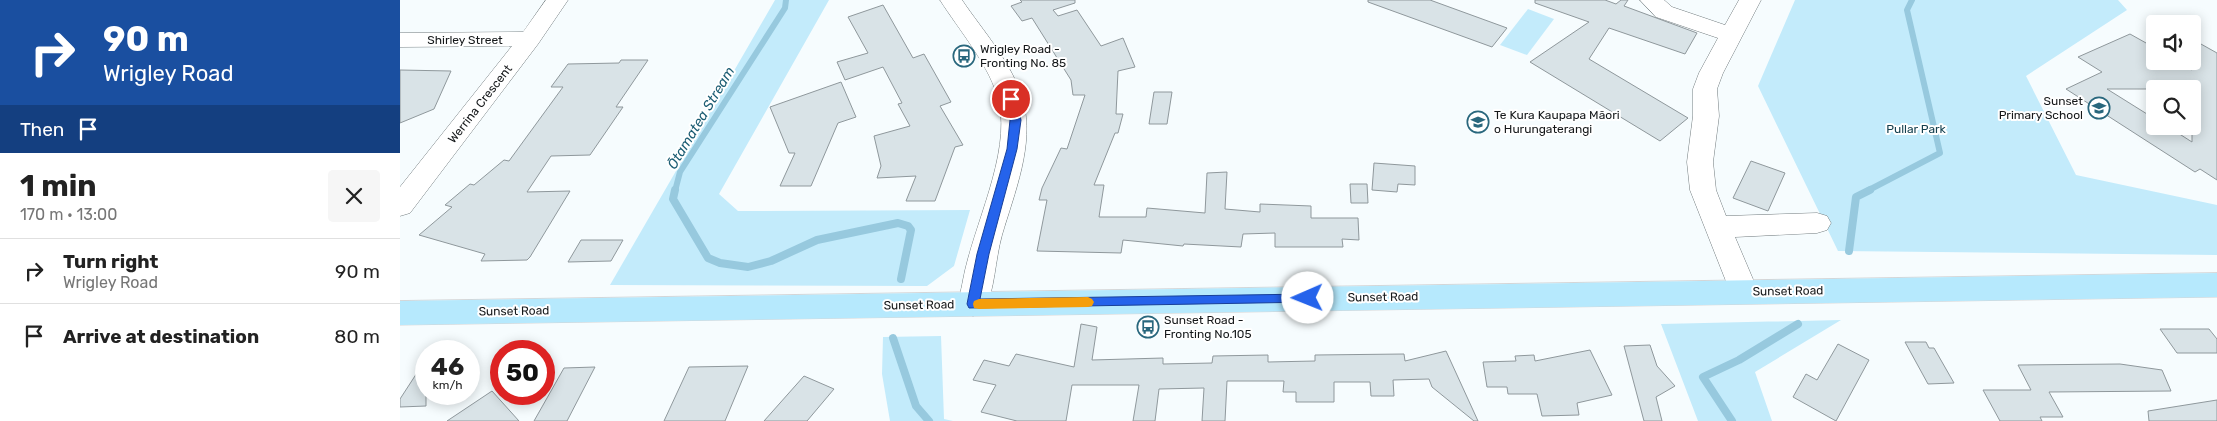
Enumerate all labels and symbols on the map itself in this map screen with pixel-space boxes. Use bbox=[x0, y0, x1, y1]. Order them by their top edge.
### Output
street label: Shirley Street bbox=[427, 33, 503, 47]
place label: Wrigley Road - Fronting No. 85 bbox=[980, 42, 1066, 70]
bus stop icon: Wrigley Road - Fronting No. 85 bbox=[952, 44, 976, 68]
street label: Werrina Crescent bbox=[445, 62, 515, 146]
water label: Ōtamatea Stream bbox=[663, 63, 738, 172]
pin bbox=[990, 78, 1032, 120]
place label: Sunset Primary School bbox=[1999, 94, 2083, 122]
school or university icon: Sunset Primary School bbox=[2087, 96, 2111, 120]
place label: Te Kura Kaupapa Māori o Hurungaterangi bbox=[1494, 108, 1620, 136]
school or university icon: Te Kura Kaupapa Māori o Hurungaterangi bbox=[1466, 110, 1490, 134]
park label: Pullar Park bbox=[1886, 122, 1947, 136]
position arrow bbox=[1281, 271, 1333, 323]
street label: Sunset Road bbox=[1752, 283, 1824, 299]
street label: Sunset Road bbox=[1347, 289, 1419, 305]
street label: Sunset Road bbox=[883, 297, 955, 313]
street label: Sunset Road bbox=[478, 303, 550, 319]
place label: Sunset Road - Fronting No.105 bbox=[1164, 313, 1252, 341]
bus stop icon: Sunset Road - Fronting No.105 bbox=[1136, 315, 1160, 339]
speed limit sign: 50 bbox=[490, 340, 555, 405]

